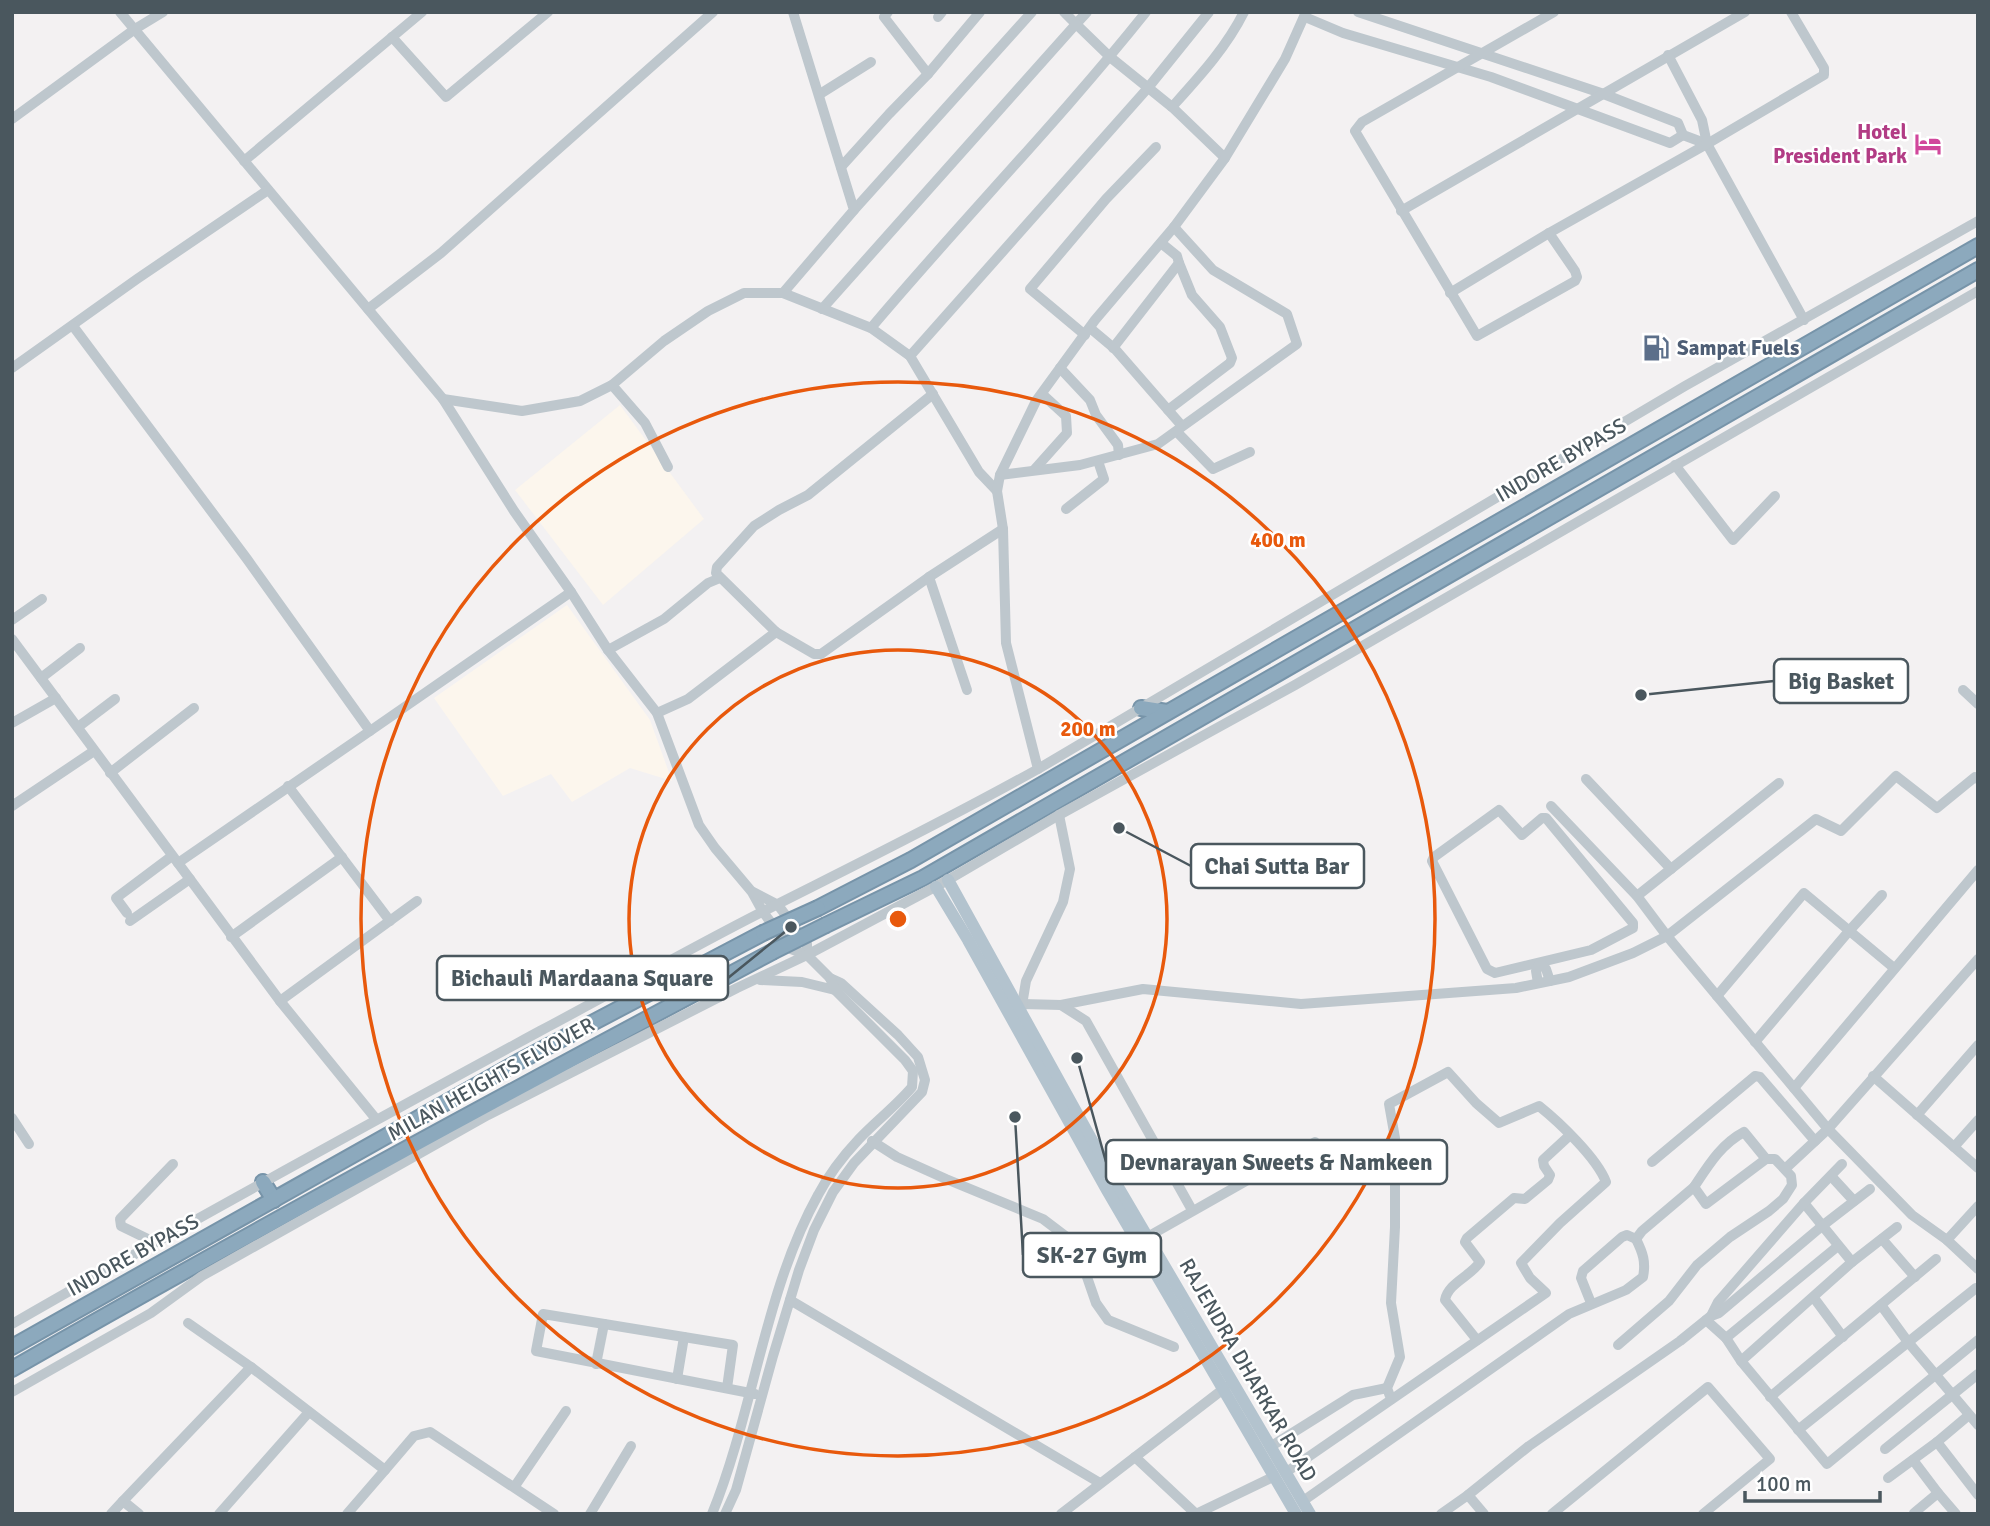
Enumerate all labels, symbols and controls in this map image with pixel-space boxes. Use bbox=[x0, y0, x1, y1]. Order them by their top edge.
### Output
place label: Hotel President Park bbox=[1773, 119, 1907, 169]
hotel icon: Hotel President Park bbox=[1913, 129, 1943, 159]
fuel station icon: Sampat Fuels bbox=[1641, 333, 1671, 363]
place label: Sampat Fuels bbox=[1677, 335, 1799, 361]
street label: INDORE BYPASS bbox=[1491, 412, 1631, 508]
text: 400 m bbox=[1250, 527, 1306, 553]
callout: Big Basket bbox=[1774, 659, 1908, 703]
text: Big Basket bbox=[1788, 667, 1894, 696]
text: 200 m bbox=[1060, 716, 1116, 742]
callout: Chai Sutta Bar bbox=[1191, 844, 1364, 888]
text: Chai Sutta Bar bbox=[1205, 852, 1350, 881]
centre of rings bbox=[886, 907, 910, 931]
callout: Bichauli Mardaana Square bbox=[437, 956, 728, 1000]
text: Bichauli Mardaana Square bbox=[451, 964, 713, 993]
street label: MILAN HEIGHTS FLYOVER bbox=[383, 1011, 599, 1147]
callout: Devnarayan Sweets & Namkeen bbox=[1106, 1140, 1447, 1184]
text: Devnarayan Sweets & Namkeen bbox=[1119, 1148, 1433, 1177]
street label: INDORE BYPASS bbox=[63, 1208, 203, 1302]
callout: SK-27 Gym bbox=[1023, 1233, 1161, 1277]
text: SK-27 Gym bbox=[1037, 1241, 1147, 1270]
street label: RAJENDRA DHARKAR ROAD bbox=[1173, 1254, 1323, 1486]
scale bar bbox=[1745, 1460, 1880, 1504]
text: 100 m bbox=[1756, 1471, 1811, 1497]

